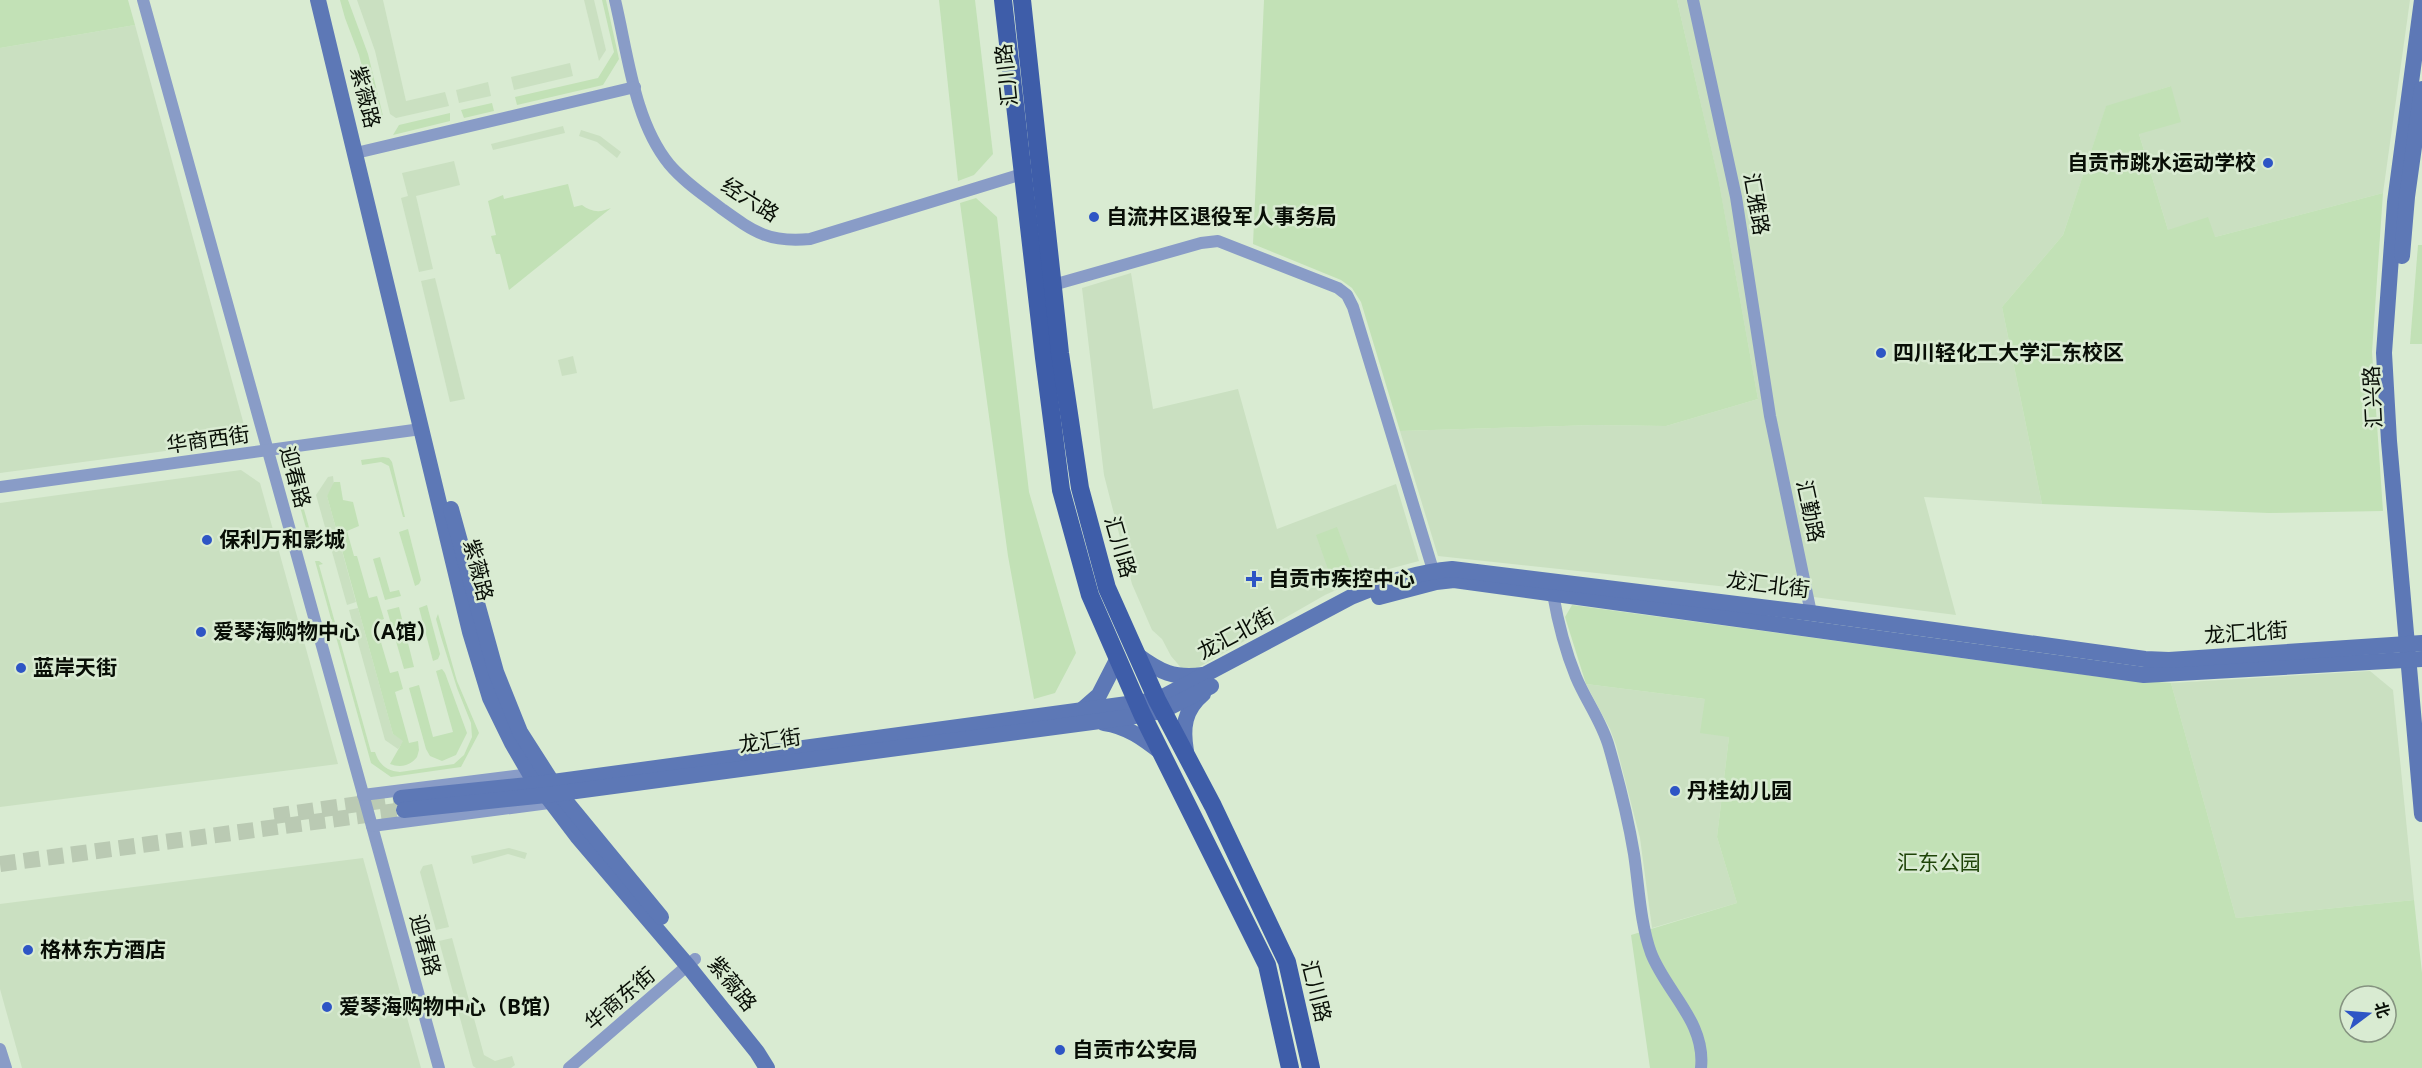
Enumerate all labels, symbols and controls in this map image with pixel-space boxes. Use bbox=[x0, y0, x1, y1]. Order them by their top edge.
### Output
street label: 汇川路 bbox=[989, 42, 1023, 108]
street label: 紫薇路 bbox=[345, 63, 387, 131]
place label: 自贡市跳水运动学校 bbox=[2067, 148, 2256, 176]
marker: 自贡市跳水运动学校 bbox=[2261, 156, 2275, 170]
street label: 汇雅路 bbox=[1738, 170, 1776, 237]
street label: 经六路 bbox=[716, 171, 785, 228]
place label: 自流井区退役军人事务局 bbox=[1106, 202, 1337, 230]
marker: 自流井区退役军人事务局 bbox=[1087, 210, 1101, 224]
place label: 四川轻化工大学汇东校区 bbox=[1893, 338, 2124, 366]
marker: 四川轻化工大学汇东校区 bbox=[1874, 346, 1888, 360]
street label: 汇兴路 bbox=[2356, 365, 2388, 429]
street label: 华商西街 bbox=[164, 419, 251, 459]
street label: 迎春路 bbox=[274, 443, 318, 511]
street label: 汇勤路 bbox=[1791, 477, 1831, 545]
street label: 汇川路 bbox=[1099, 513, 1143, 581]
place label: 保利万和影城 bbox=[219, 525, 345, 553]
marker: 保利万和影城 bbox=[200, 533, 214, 547]
street label: 紫薇路 bbox=[458, 536, 500, 604]
place label: 自贡市疾控中心 bbox=[1268, 564, 1415, 592]
street label: 龙汇北街 bbox=[1725, 565, 1812, 603]
marker: 自贡市疾控中心 bbox=[1245, 570, 1263, 588]
street label: 龙汇北街 bbox=[1192, 601, 1279, 665]
street label: 龙汇北街 bbox=[2203, 615, 2289, 649]
place label: 爱琴海购物中心（A馆） bbox=[213, 617, 438, 645]
marker: 爱琴海购物中心（A馆） bbox=[194, 625, 208, 639]
place label: 蓝岸天街 bbox=[33, 653, 117, 681]
marker: 蓝岸天街 bbox=[14, 661, 28, 675]
street label: 龙汇街 bbox=[737, 722, 803, 758]
place label: 丹桂幼儿园 bbox=[1687, 776, 1792, 804]
marker: 丹桂幼儿园 bbox=[1668, 784, 1682, 798]
park label: 汇东公园 bbox=[1897, 848, 1981, 876]
street label: 迎春路 bbox=[404, 911, 448, 979]
place label: 格林东方酒店 bbox=[40, 935, 166, 963]
marker: 格林东方酒店 bbox=[21, 943, 35, 957]
street label: 紫薇路 bbox=[702, 950, 763, 1017]
street label: 汇川路 bbox=[1296, 957, 1338, 1025]
street label: 华商东街 bbox=[578, 961, 661, 1036]
north arrow bbox=[2338, 984, 2398, 1044]
place label: 爱琴海购物中心（B馆） bbox=[339, 992, 563, 1020]
text: 北 bbox=[2370, 999, 2395, 1021]
marker: 爱琴海购物中心（B馆） bbox=[320, 1000, 334, 1014]
place label: 自贡市公安局 bbox=[1072, 1035, 1198, 1063]
marker: 自贡市公安局 bbox=[1053, 1043, 1067, 1057]

